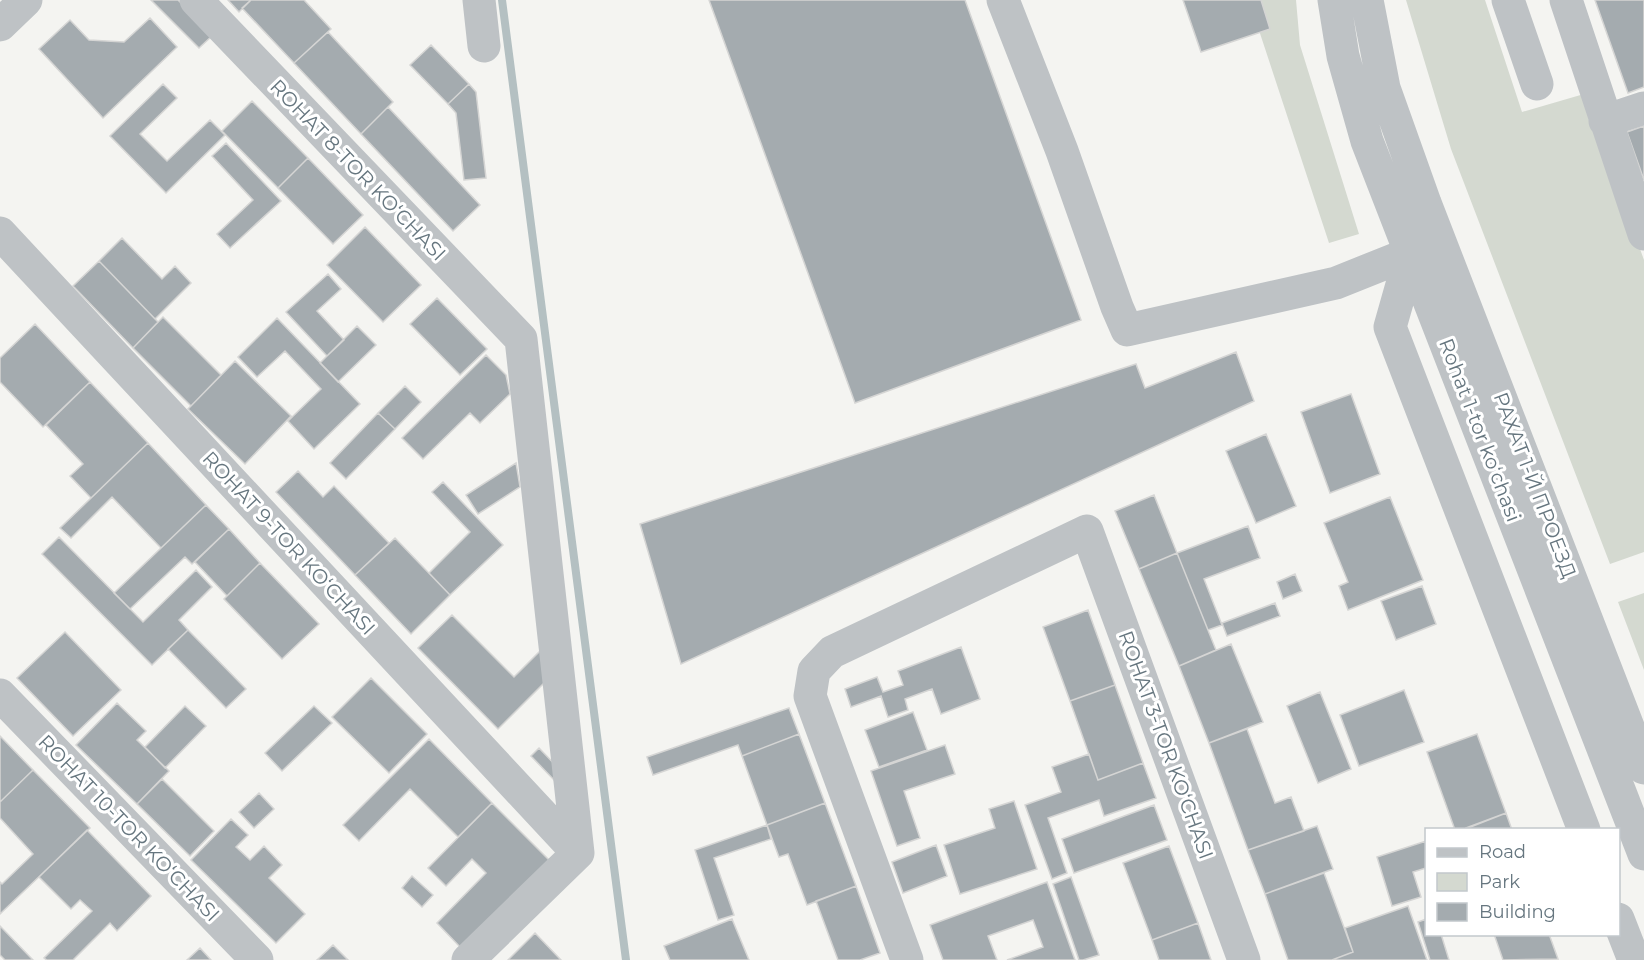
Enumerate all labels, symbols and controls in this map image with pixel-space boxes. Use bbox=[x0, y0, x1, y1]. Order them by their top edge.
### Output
street label: ROHAT 8-TOR KO‘CHASI bbox=[265, 74, 451, 266]
street label: Rohat 1-tor koʻchasi bbox=[1434, 335, 1526, 525]
street label: РАХАТ 1-Й ПРОЕЗД bbox=[1488, 389, 1582, 581]
street label: ROHAT 9-TOR KO‘CHASI bbox=[198, 446, 380, 640]
street label: ROHAT 3-TOR KO‘CHASI bbox=[1113, 628, 1219, 862]
street label: ROHAT 10-TOR KO‘CHASI bbox=[33, 730, 225, 926]
legend bbox=[1425, 828, 1620, 936]
text: Road bbox=[1479, 841, 1526, 863]
text: Park bbox=[1479, 871, 1520, 893]
text: Building bbox=[1479, 901, 1556, 923]

